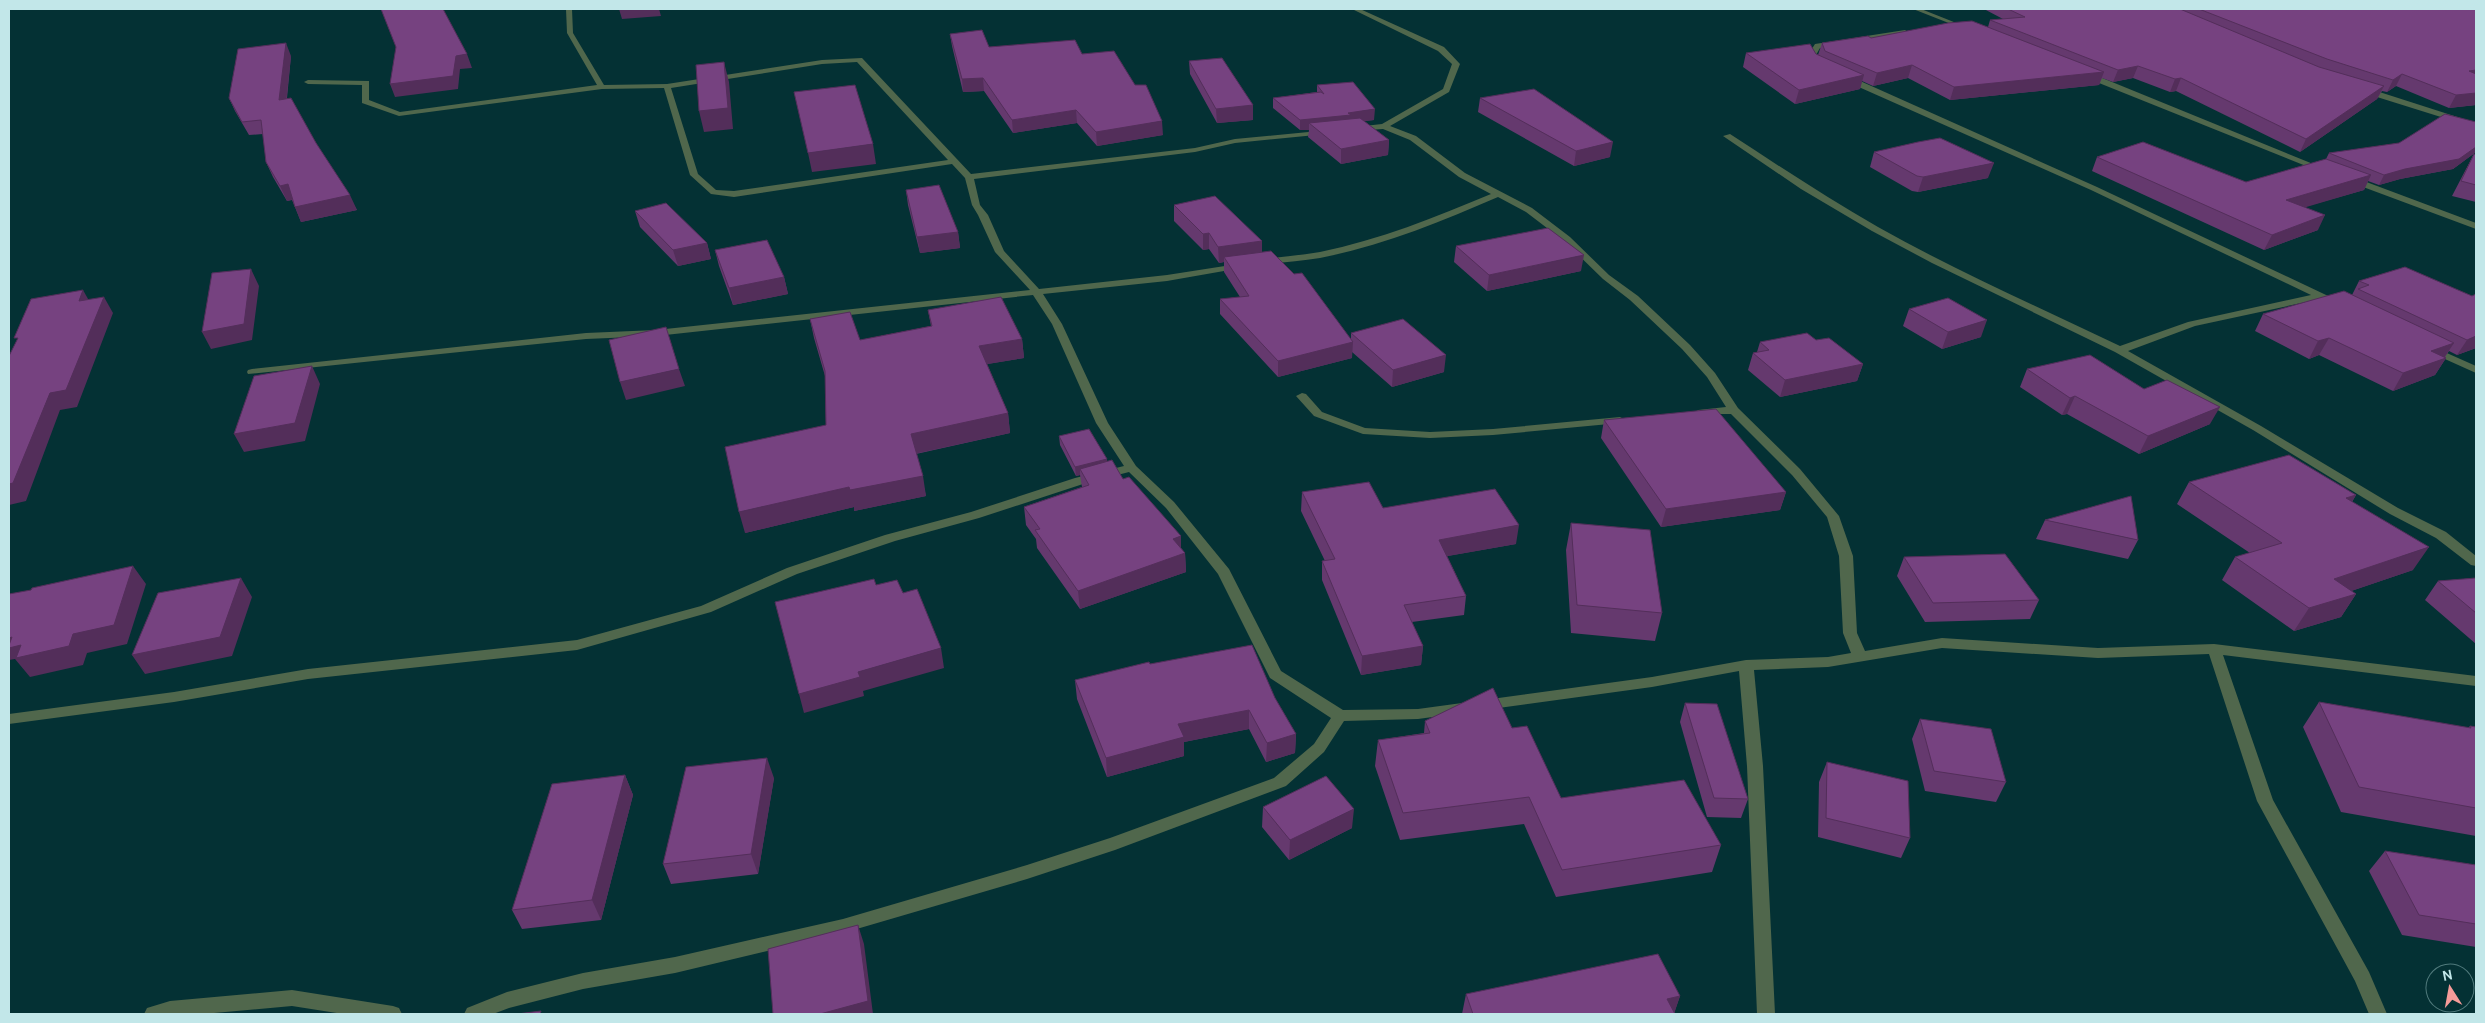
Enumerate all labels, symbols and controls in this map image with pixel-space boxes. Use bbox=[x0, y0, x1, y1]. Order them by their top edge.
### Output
north arrow bbox=[2425, 963, 2475, 1013]
text: N bbox=[2441, 965, 2454, 985]

